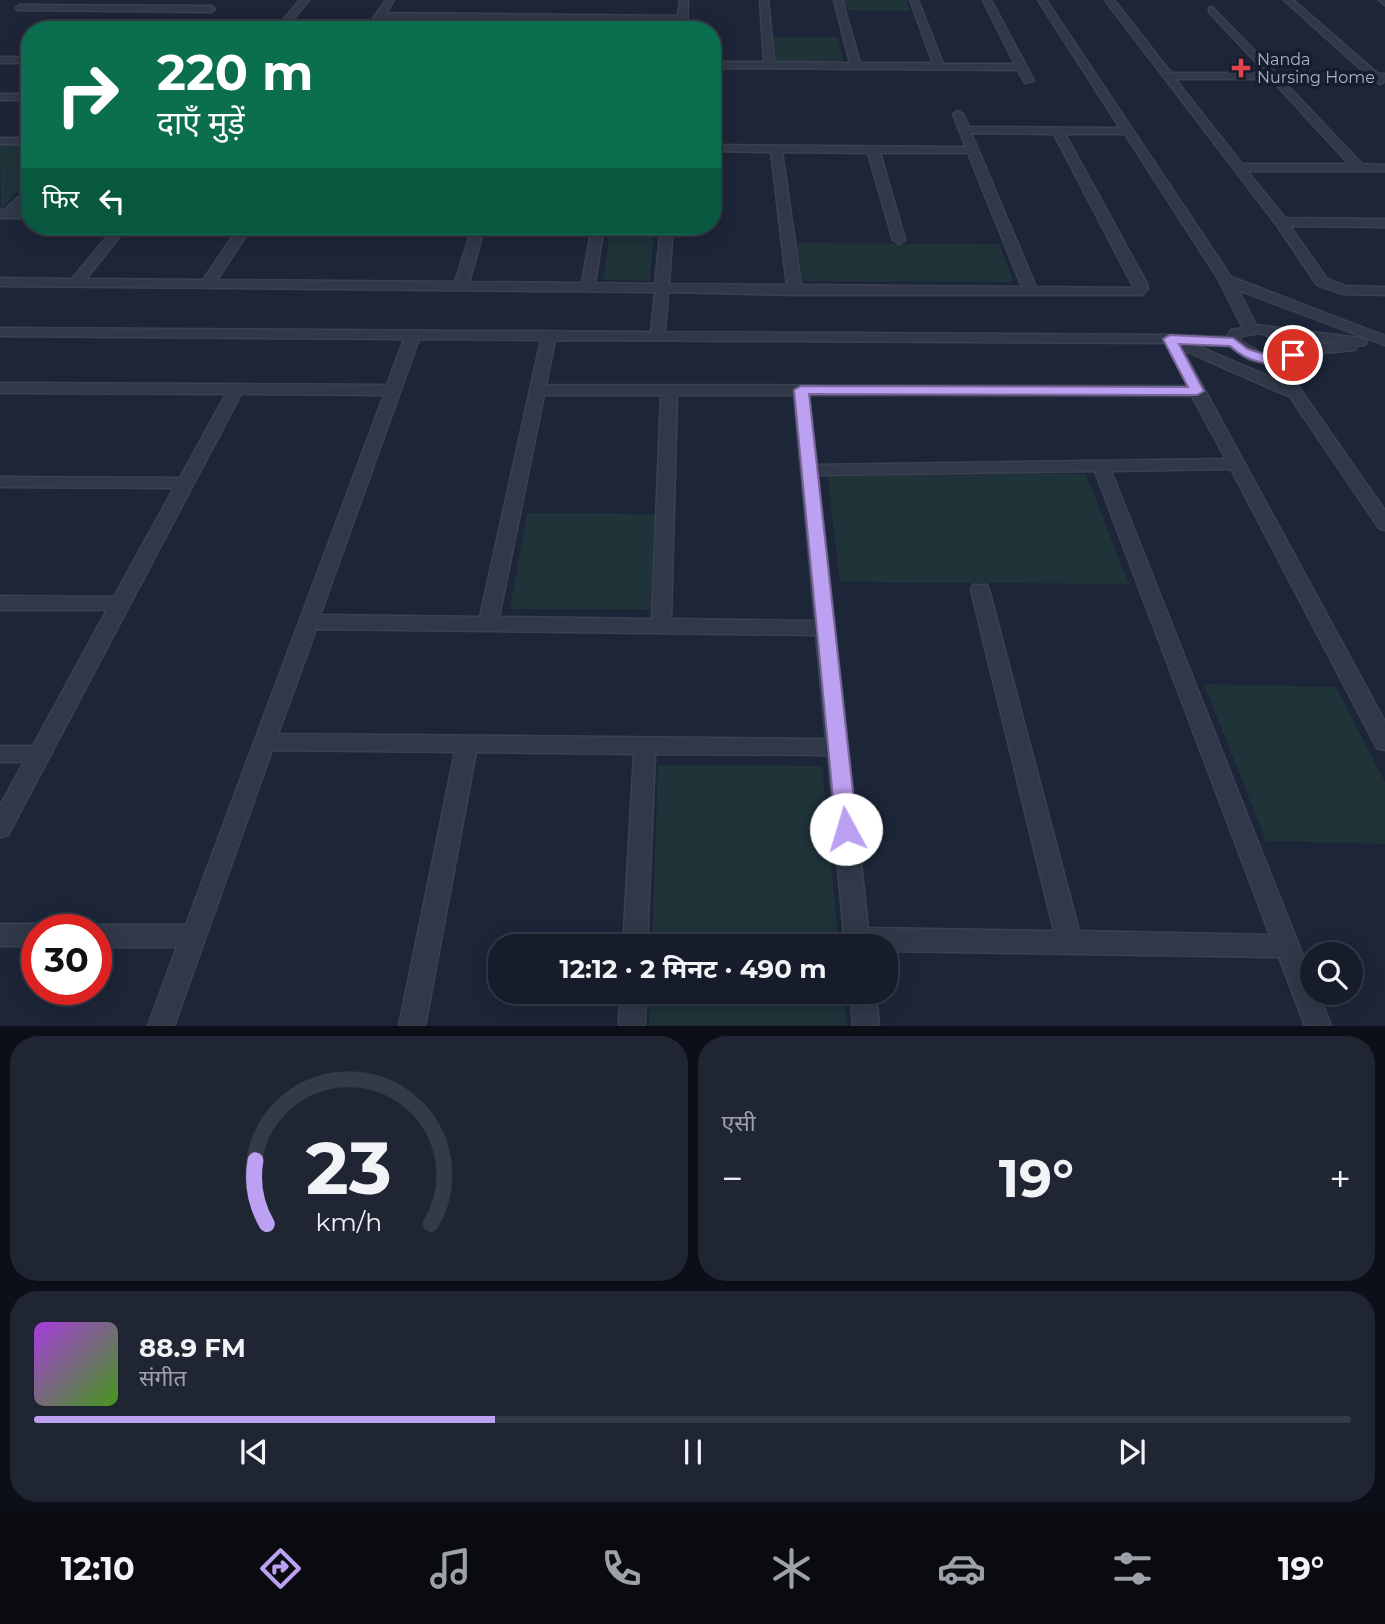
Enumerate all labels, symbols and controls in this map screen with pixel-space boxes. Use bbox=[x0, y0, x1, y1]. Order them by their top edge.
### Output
text: 220 m bbox=[157, 43, 313, 102]
icon: right bbox=[42, 49, 133, 140]
place label: Nanda Nursing Home bbox=[1257, 50, 1375, 87]
marker: Nanda Nursing Home bbox=[1231, 58, 1251, 78]
text: दाएँ मुड़ें bbox=[157, 103, 245, 142]
icon: left bbox=[93, 182, 131, 220]
text: फिर bbox=[42, 183, 79, 215]
pin bbox=[1263, 325, 1323, 385]
icon: arrive bbox=[1274, 336, 1312, 374]
position arrow bbox=[809, 792, 883, 866]
speed limit sign: 30 bbox=[21, 914, 112, 1005]
map controls bbox=[1300, 942, 1363, 1005]
button: search bbox=[1300, 942, 1363, 1005]
text: 12:12 · 2 मिनट · 490 m bbox=[560, 953, 826, 985]
text: एसी bbox=[722, 1109, 756, 1137]
text: 23 bbox=[306, 1125, 392, 1213]
text: 19° bbox=[999, 1147, 1074, 1210]
text: − bbox=[722, 1155, 743, 1202]
text: + bbox=[1329, 1155, 1351, 1202]
text: km/h bbox=[315, 1207, 382, 1237]
text: 88.9 FM bbox=[139, 1332, 246, 1364]
text: संगीत bbox=[139, 1364, 187, 1392]
icon: previous bbox=[235, 1433, 273, 1471]
icon: pause bbox=[674, 1433, 712, 1471]
icon: next bbox=[1113, 1433, 1151, 1471]
icon: directions bbox=[256, 1544, 305, 1593]
icon: music bbox=[426, 1544, 475, 1593]
icon: phone bbox=[597, 1544, 646, 1593]
icon: climate bbox=[767, 1544, 816, 1593]
icon: car bbox=[937, 1544, 986, 1593]
icon: filters bbox=[1108, 1544, 1157, 1593]
text: 12:10 bbox=[61, 1549, 135, 1588]
text: 19° bbox=[1278, 1549, 1324, 1588]

